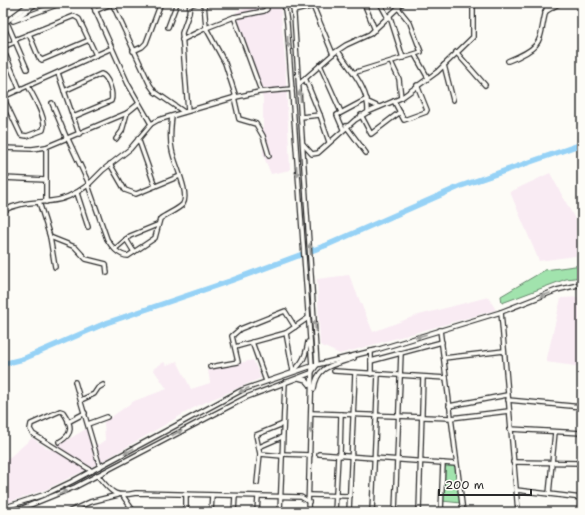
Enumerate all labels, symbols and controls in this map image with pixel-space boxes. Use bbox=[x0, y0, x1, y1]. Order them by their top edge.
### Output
one-way arrow bbox=[285, 36, 292, 48]
one-way arrow bbox=[296, 90, 303, 102]
one-way arrow bbox=[294, 165, 301, 177]
one-way arrow bbox=[306, 243, 313, 255]
one-way arrow bbox=[538, 292, 550, 298]
one-way arrow bbox=[311, 320, 318, 332]
one-way arrow bbox=[415, 333, 427, 339]
one-way arrow bbox=[238, 387, 249, 393]
one-way arrow bbox=[308, 422, 314, 435]
one-way arrow bbox=[172, 430, 183, 436]
one-way arrow bbox=[123, 448, 135, 455]
scale bar bbox=[439, 471, 531, 497]
text: 200 m bbox=[445, 477, 484, 493]
one-way arrow bbox=[56, 490, 68, 496]

